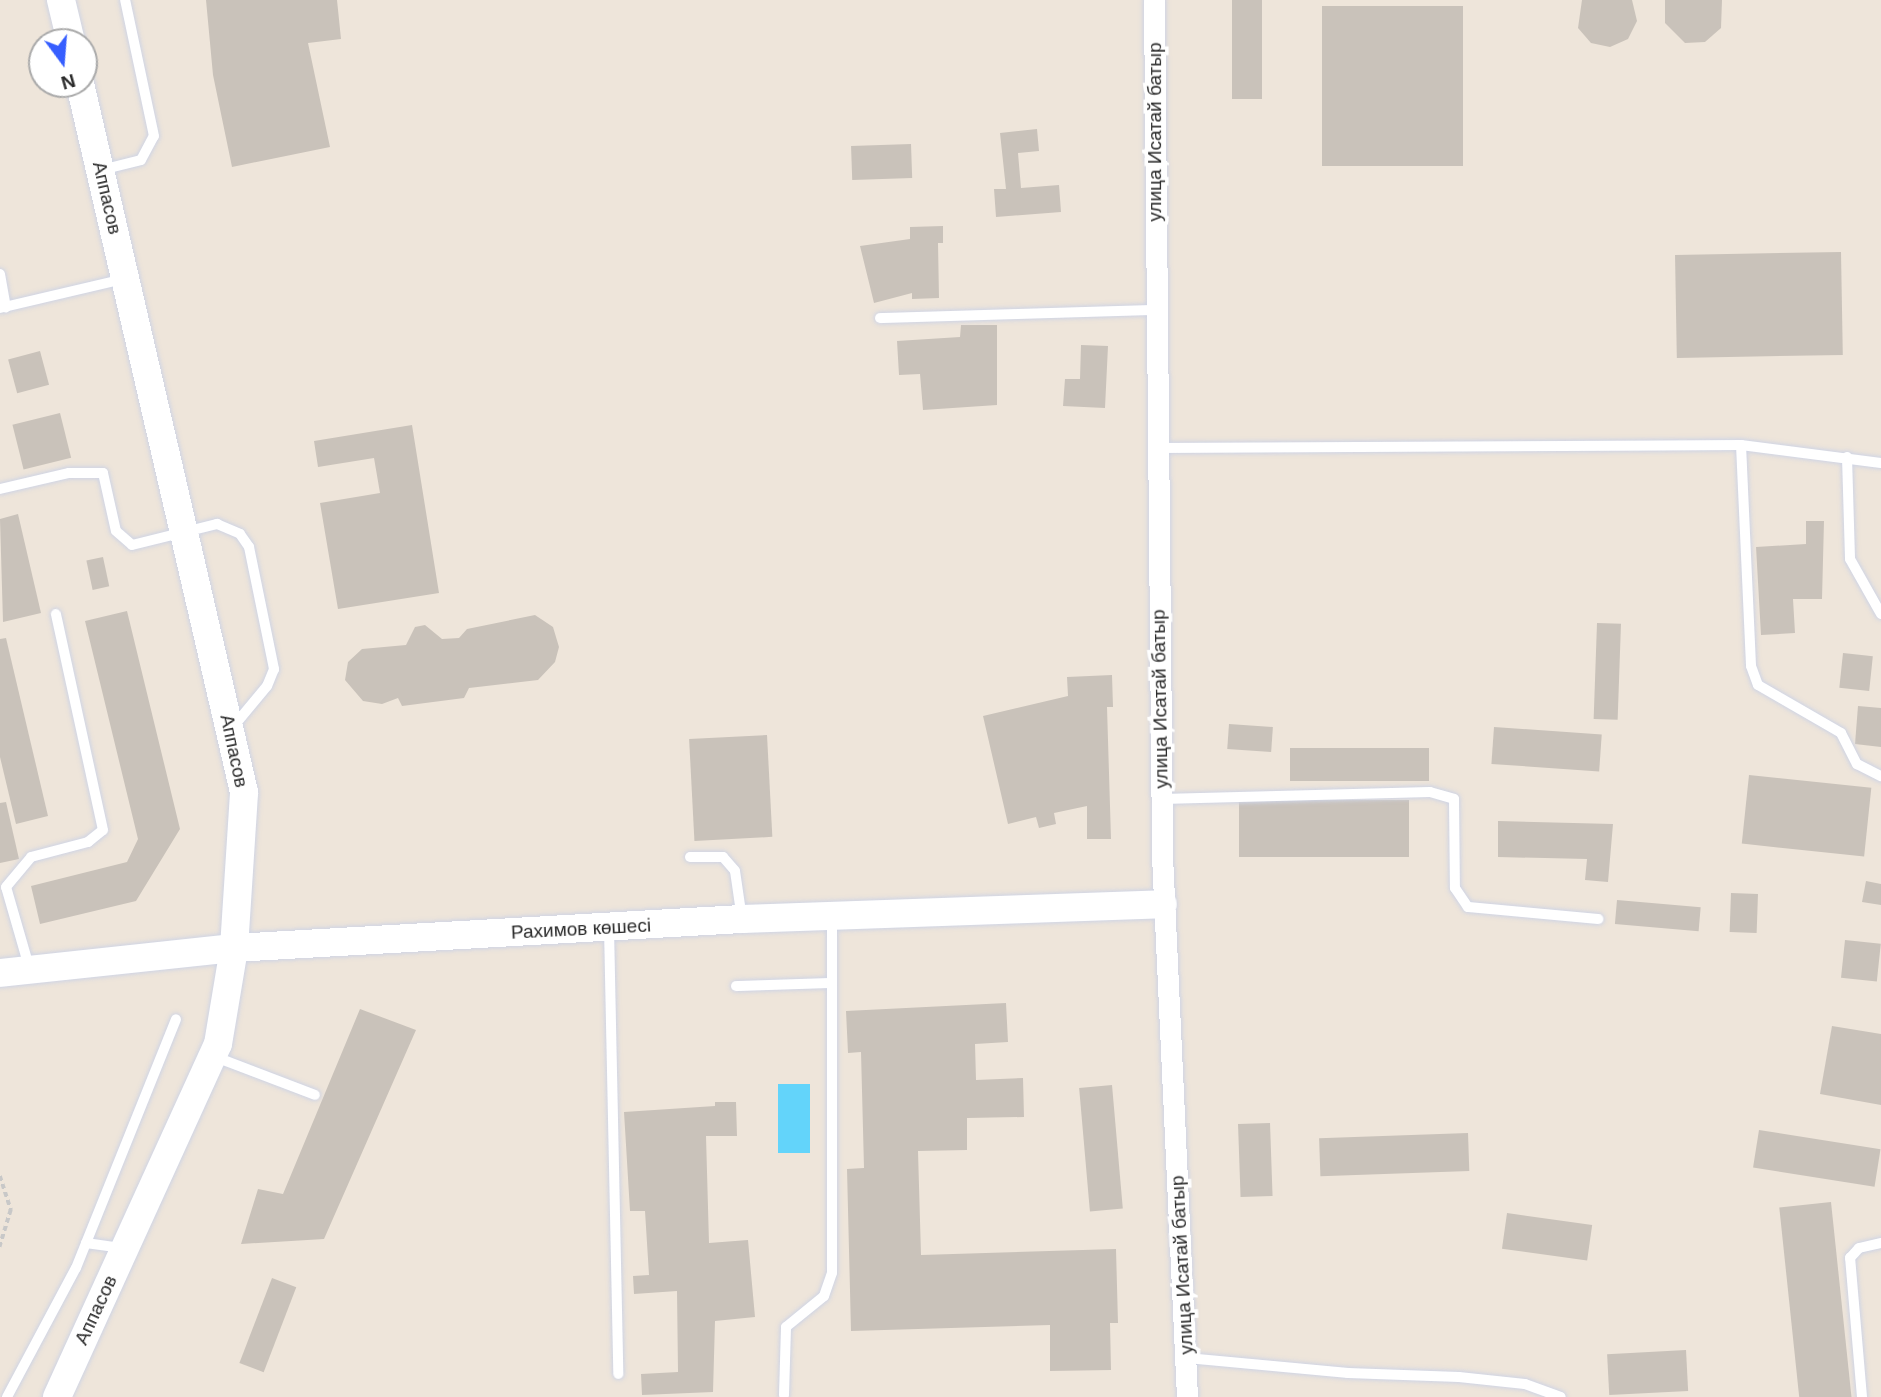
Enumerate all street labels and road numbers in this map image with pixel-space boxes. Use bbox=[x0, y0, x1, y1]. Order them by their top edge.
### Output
street label: улица Исатай батыр bbox=[1144, 42, 1166, 222]
street label: Аппасов bbox=[88, 159, 126, 237]
street label: улица Исатай батыр bbox=[1147, 609, 1173, 789]
street label: Аппасов bbox=[215, 712, 253, 790]
street label: Рахимов көшесі bbox=[510, 914, 652, 944]
street label: улица Исатай батыр bbox=[1166, 1175, 1198, 1355]
street label: Аппасов bbox=[70, 1272, 122, 1348]

